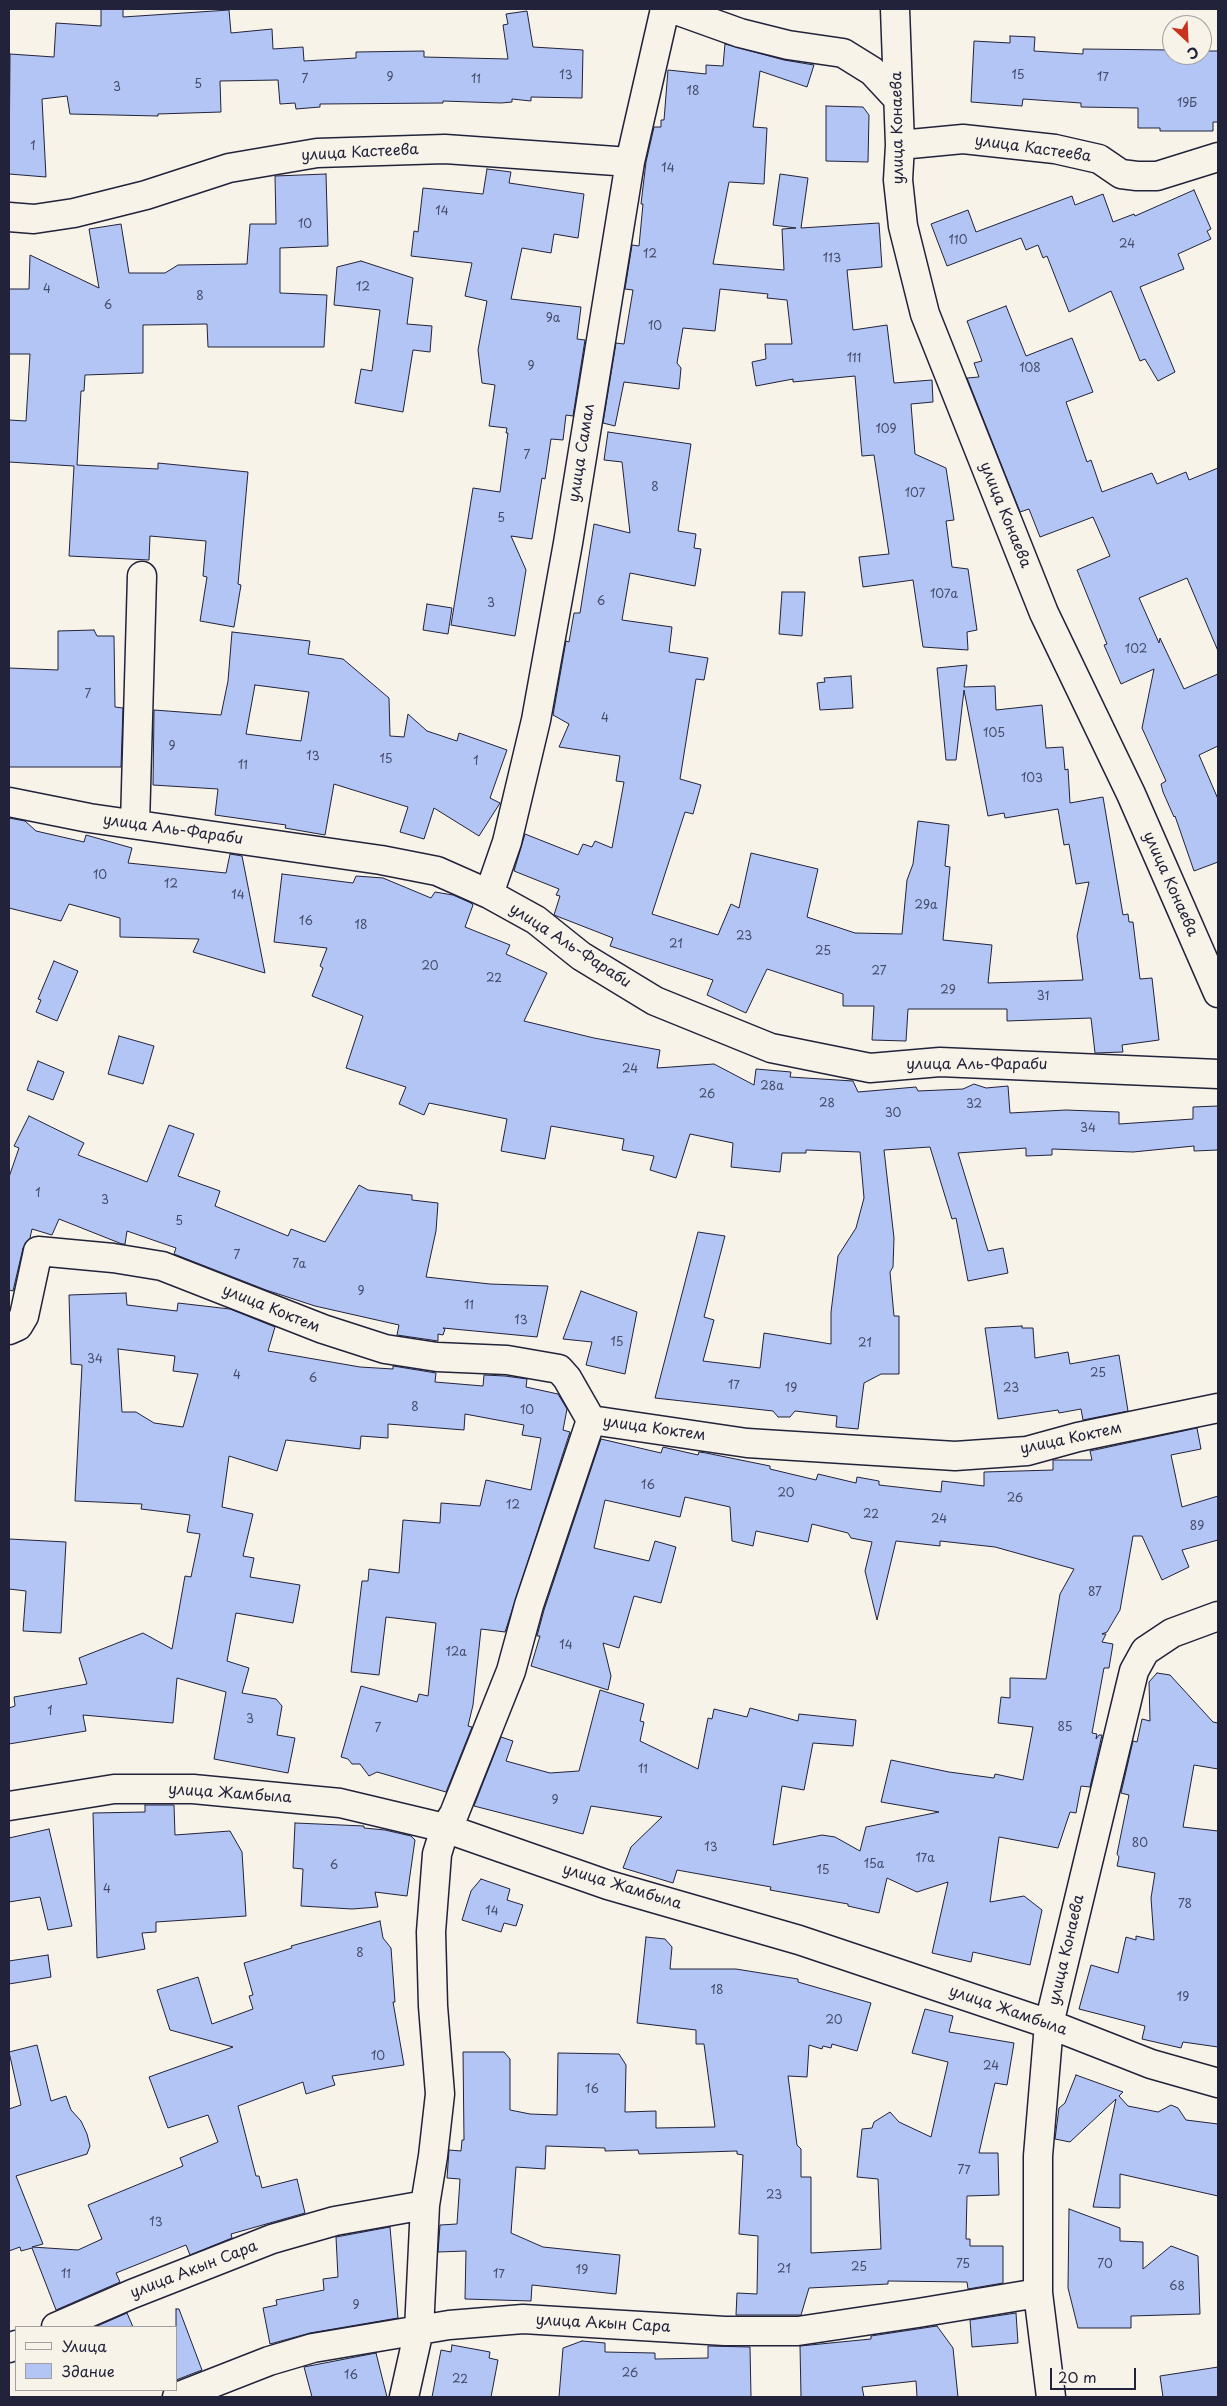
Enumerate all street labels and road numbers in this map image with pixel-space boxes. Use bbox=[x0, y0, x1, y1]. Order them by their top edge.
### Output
street label: улица Конаева bbox=[888, 71, 908, 185]
street label: улица Кастеева bbox=[974, 132, 1092, 166]
street label: улица Кастеева bbox=[301, 141, 419, 165]
street label: улица Самал bbox=[565, 402, 599, 504]
street label: улица Конаева bbox=[976, 459, 1034, 571]
street label: улица Аль-Фараби bbox=[102, 811, 244, 849]
street label: улица Конаева bbox=[1139, 829, 1201, 939]
street label: улица Аль-Фараби bbox=[506, 900, 634, 992]
street label: улица Аль-Фараби bbox=[906, 1056, 1048, 1074]
street label: улица Коктем bbox=[220, 1281, 322, 1337]
street label: улица Коктем bbox=[601, 1413, 707, 1445]
street label: улица Коктем bbox=[1018, 1419, 1124, 1459]
street label: улица Жамбыла bbox=[168, 1781, 292, 1807]
street label: улица Жамбыла bbox=[560, 1860, 684, 1914]
street label: улица Конаева bbox=[1046, 1893, 1088, 2007]
street label: улица Жамбыла bbox=[947, 1982, 1069, 2040]
street label: улица Акын Сара bbox=[128, 2237, 260, 2303]
street label: улица Акын Сара bbox=[535, 2311, 671, 2337]

